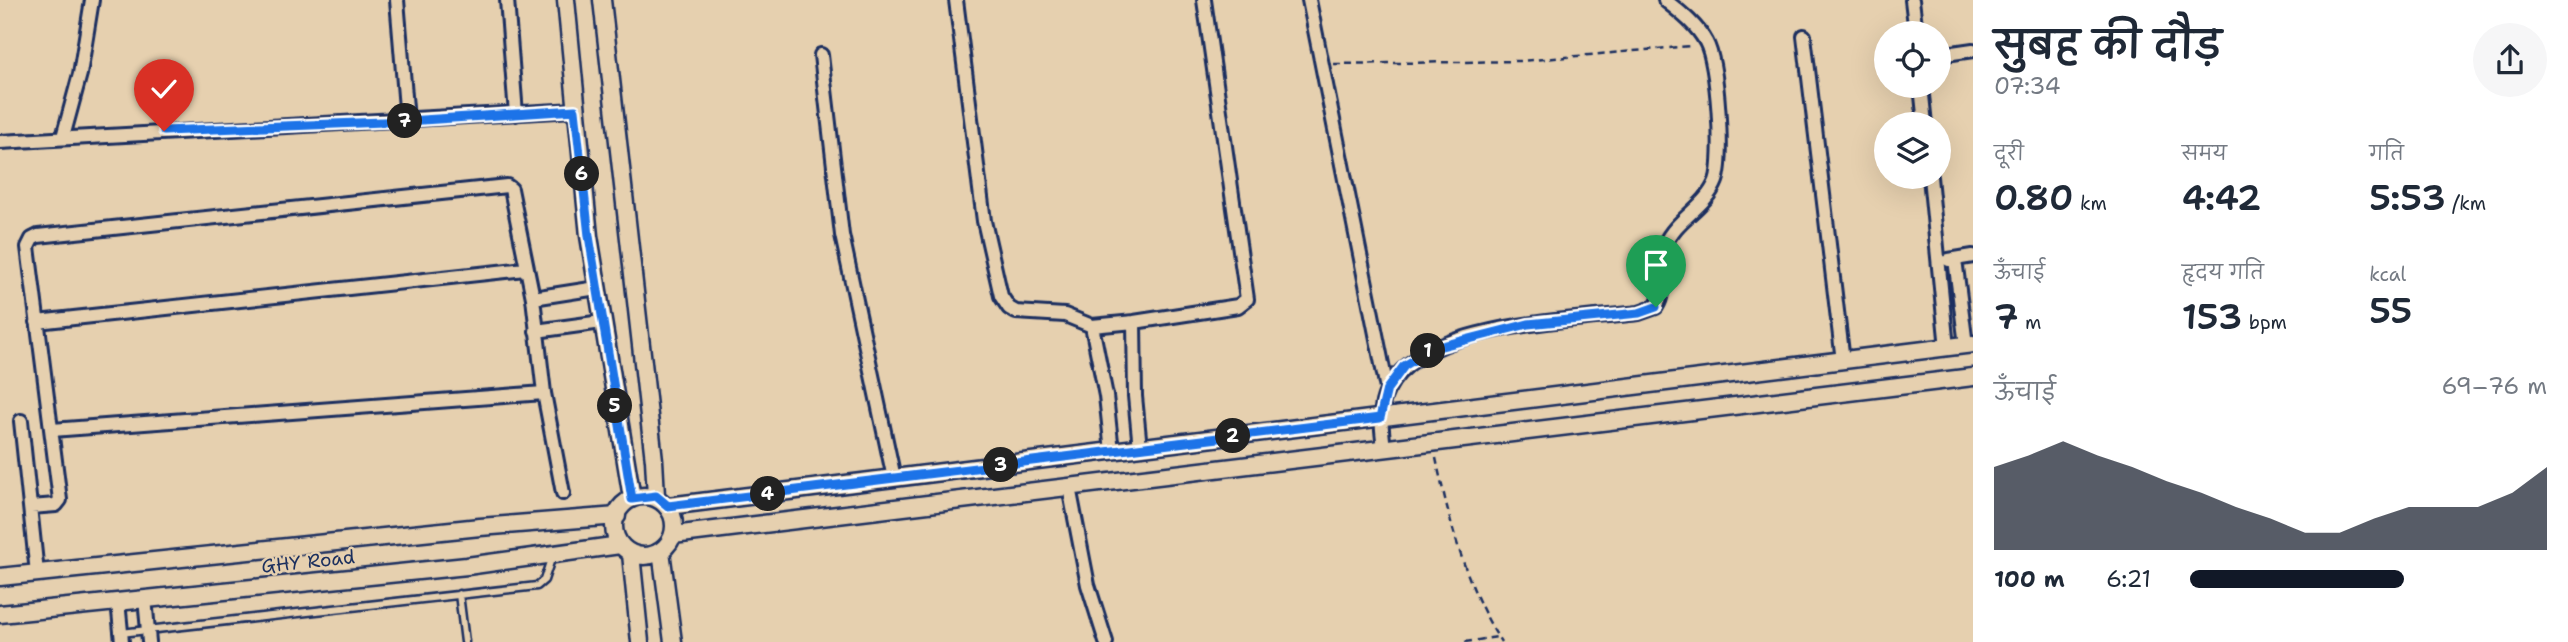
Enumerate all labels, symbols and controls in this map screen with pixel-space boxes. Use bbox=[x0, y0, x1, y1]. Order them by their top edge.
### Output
text: सुबह की दौड़ bbox=[1994, 19, 2222, 70]
map controls bbox=[1874, 21, 1951, 189]
button: locate bbox=[1874, 21, 1951, 98]
button: share bbox=[2473, 23, 2547, 97]
pin bbox=[134, 59, 194, 131]
icon: check bbox=[145, 70, 183, 108]
text: 07:34 bbox=[1994, 71, 2061, 101]
pin: 7 bbox=[388, 104, 422, 138]
text: 7 bbox=[398, 108, 411, 133]
button: layers bbox=[1874, 112, 1951, 189]
text: दूरी bbox=[1994, 141, 2024, 166]
text: समय bbox=[2182, 141, 2227, 166]
text: गति bbox=[2369, 141, 2404, 166]
pin: 6 bbox=[564, 156, 600, 192]
text: 6 bbox=[575, 161, 588, 186]
text: 0.80 bbox=[1994, 174, 2074, 221]
text: 4:42 bbox=[2182, 174, 2261, 221]
text: 5:53 bbox=[2369, 174, 2446, 221]
text: km bbox=[2074, 191, 2107, 216]
text: /km bbox=[2446, 191, 2486, 216]
pin bbox=[1626, 235, 1686, 307]
icon: arrive bbox=[1637, 246, 1675, 284]
text: ऊँचाई bbox=[1994, 260, 2045, 285]
text: हृदय गति bbox=[2182, 260, 2264, 285]
text: kcal bbox=[2369, 262, 2406, 287]
text: 55 bbox=[2369, 287, 2412, 334]
text: 7 bbox=[1994, 293, 2019, 340]
text: 153 bbox=[2182, 293, 2242, 340]
text: m bbox=[2019, 310, 2041, 335]
text: bpm bbox=[2242, 310, 2287, 335]
pin: 1 bbox=[1410, 334, 1446, 368]
text: 1 bbox=[1423, 338, 1432, 363]
text: 69–76 m bbox=[2442, 371, 2547, 401]
text: ऊँचाई bbox=[1994, 377, 2056, 407]
pin: 5 bbox=[598, 388, 632, 424]
text: 5 bbox=[609, 393, 620, 418]
pin: 2 bbox=[1216, 418, 1250, 453]
text: 2 bbox=[1226, 423, 1239, 448]
pin: 3 bbox=[984, 448, 1018, 482]
text: 3 bbox=[994, 452, 1007, 477]
pin: 4 bbox=[750, 476, 786, 512]
text: 4 bbox=[761, 481, 774, 506]
street label: GHY Road bbox=[260, 544, 356, 579]
text: 100 m bbox=[1994, 564, 2065, 594]
text: 6:21 bbox=[2106, 564, 2151, 594]

